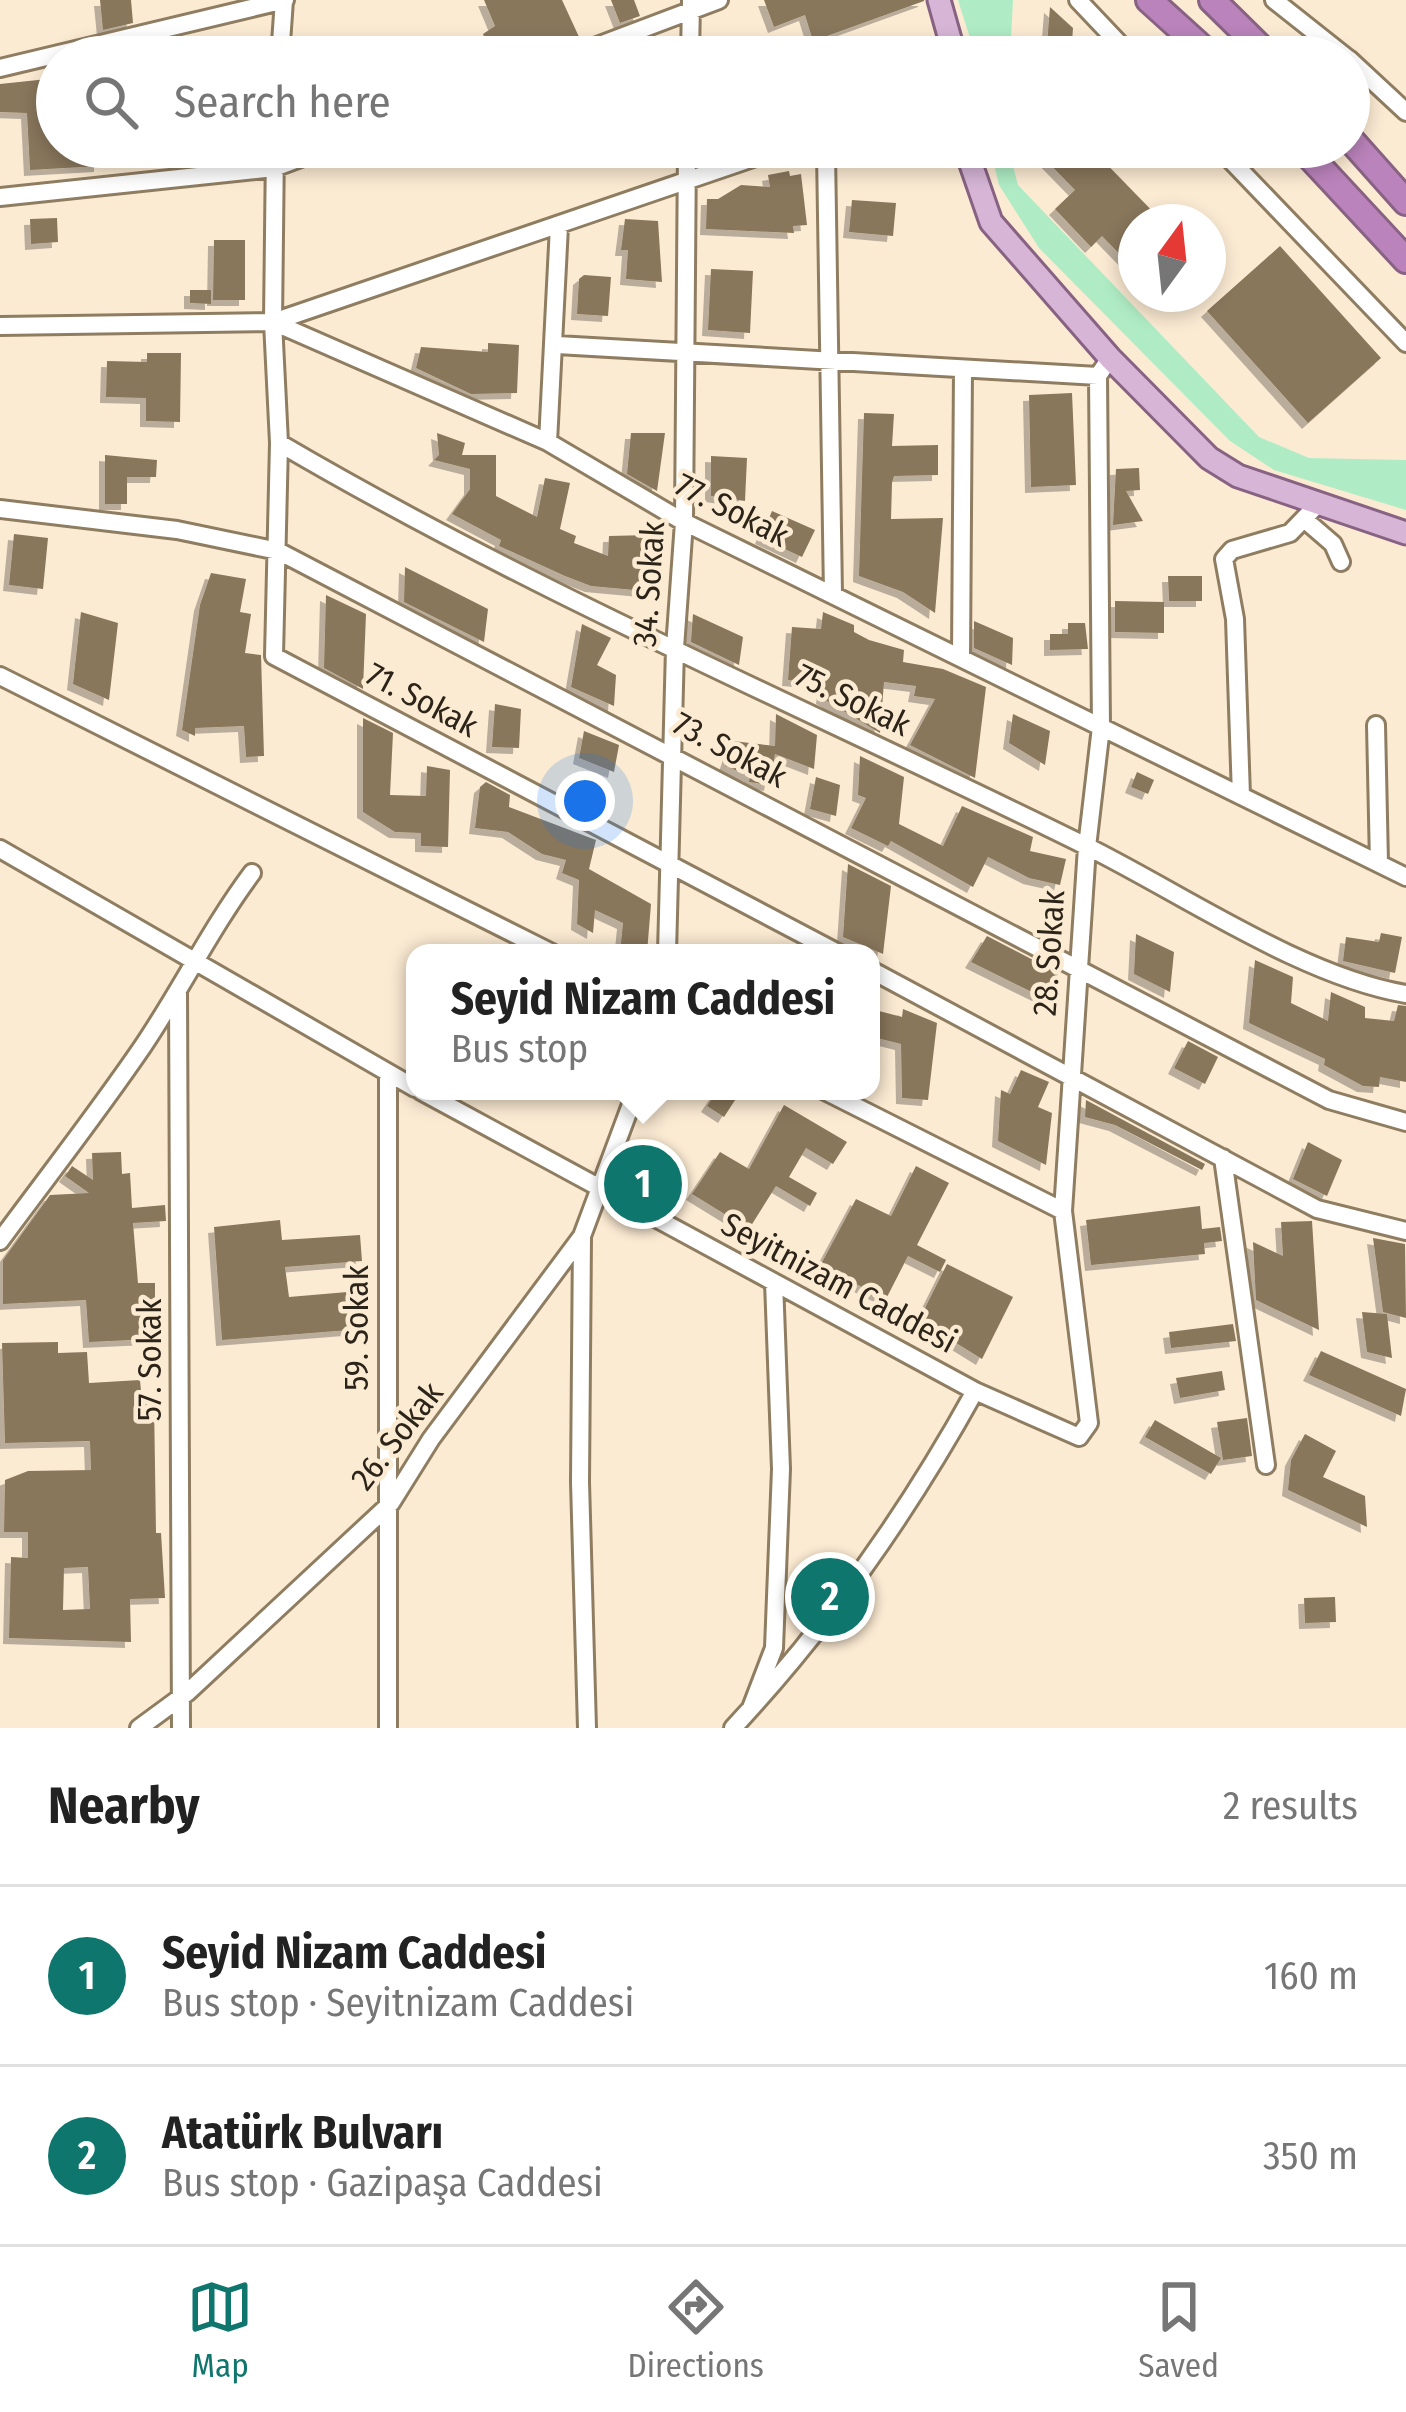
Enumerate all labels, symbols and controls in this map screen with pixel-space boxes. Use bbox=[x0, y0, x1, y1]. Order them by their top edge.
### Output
search box bbox=[36, 36, 1370, 168]
icon: search bbox=[78, 69, 144, 135]
text: Search here bbox=[174, 75, 391, 129]
north arrow bbox=[1118, 204, 1226, 312]
street label: 77. Sokak bbox=[669, 465, 796, 556]
street label: 34. Sokak bbox=[625, 519, 673, 648]
street label: 71. Sokak bbox=[359, 654, 485, 746]
street label: 75. Sokak bbox=[789, 655, 918, 745]
street label: 73. Sokak bbox=[666, 703, 794, 797]
your location bbox=[555, 771, 615, 831]
street label: 28. Sokak bbox=[1025, 888, 1073, 1017]
popup bbox=[406, 944, 880, 1100]
text: Seyid Nizam Caddesi bbox=[451, 972, 835, 1026]
text: Bus stop bbox=[451, 1026, 588, 1072]
pin: 1 bbox=[604, 1139, 682, 1229]
street label: Seyitnizam Caddesi bbox=[715, 1204, 963, 1362]
street label: 59. Sokak bbox=[337, 1265, 377, 1391]
street label: 57. Sokak bbox=[130, 1298, 170, 1421]
street label: 26. Sokak bbox=[343, 1374, 452, 1498]
pin: 2 bbox=[791, 1552, 869, 1642]
text: Nearby bbox=[48, 1775, 200, 1837]
text: 2 results bbox=[1223, 1783, 1358, 1829]
text: Seyid Nizam Caddesi bbox=[162, 1926, 547, 1980]
text: 1 bbox=[79, 1953, 95, 1999]
text: 160 m bbox=[1264, 1953, 1358, 1999]
text: Bus stop · Seyitnizam Caddesi bbox=[162, 1980, 634, 2026]
text: Atatürk Bulvarı bbox=[162, 2106, 443, 2160]
text: 2 bbox=[78, 2133, 96, 2179]
text: 350 m bbox=[1263, 2133, 1358, 2179]
text: Bus stop · Gazipaşa Caddesi bbox=[162, 2160, 603, 2206]
tab: Map bbox=[187, 2274, 253, 2386]
tab: Directions bbox=[627, 2274, 764, 2386]
tab: Saved bbox=[1138, 2274, 1219, 2386]

